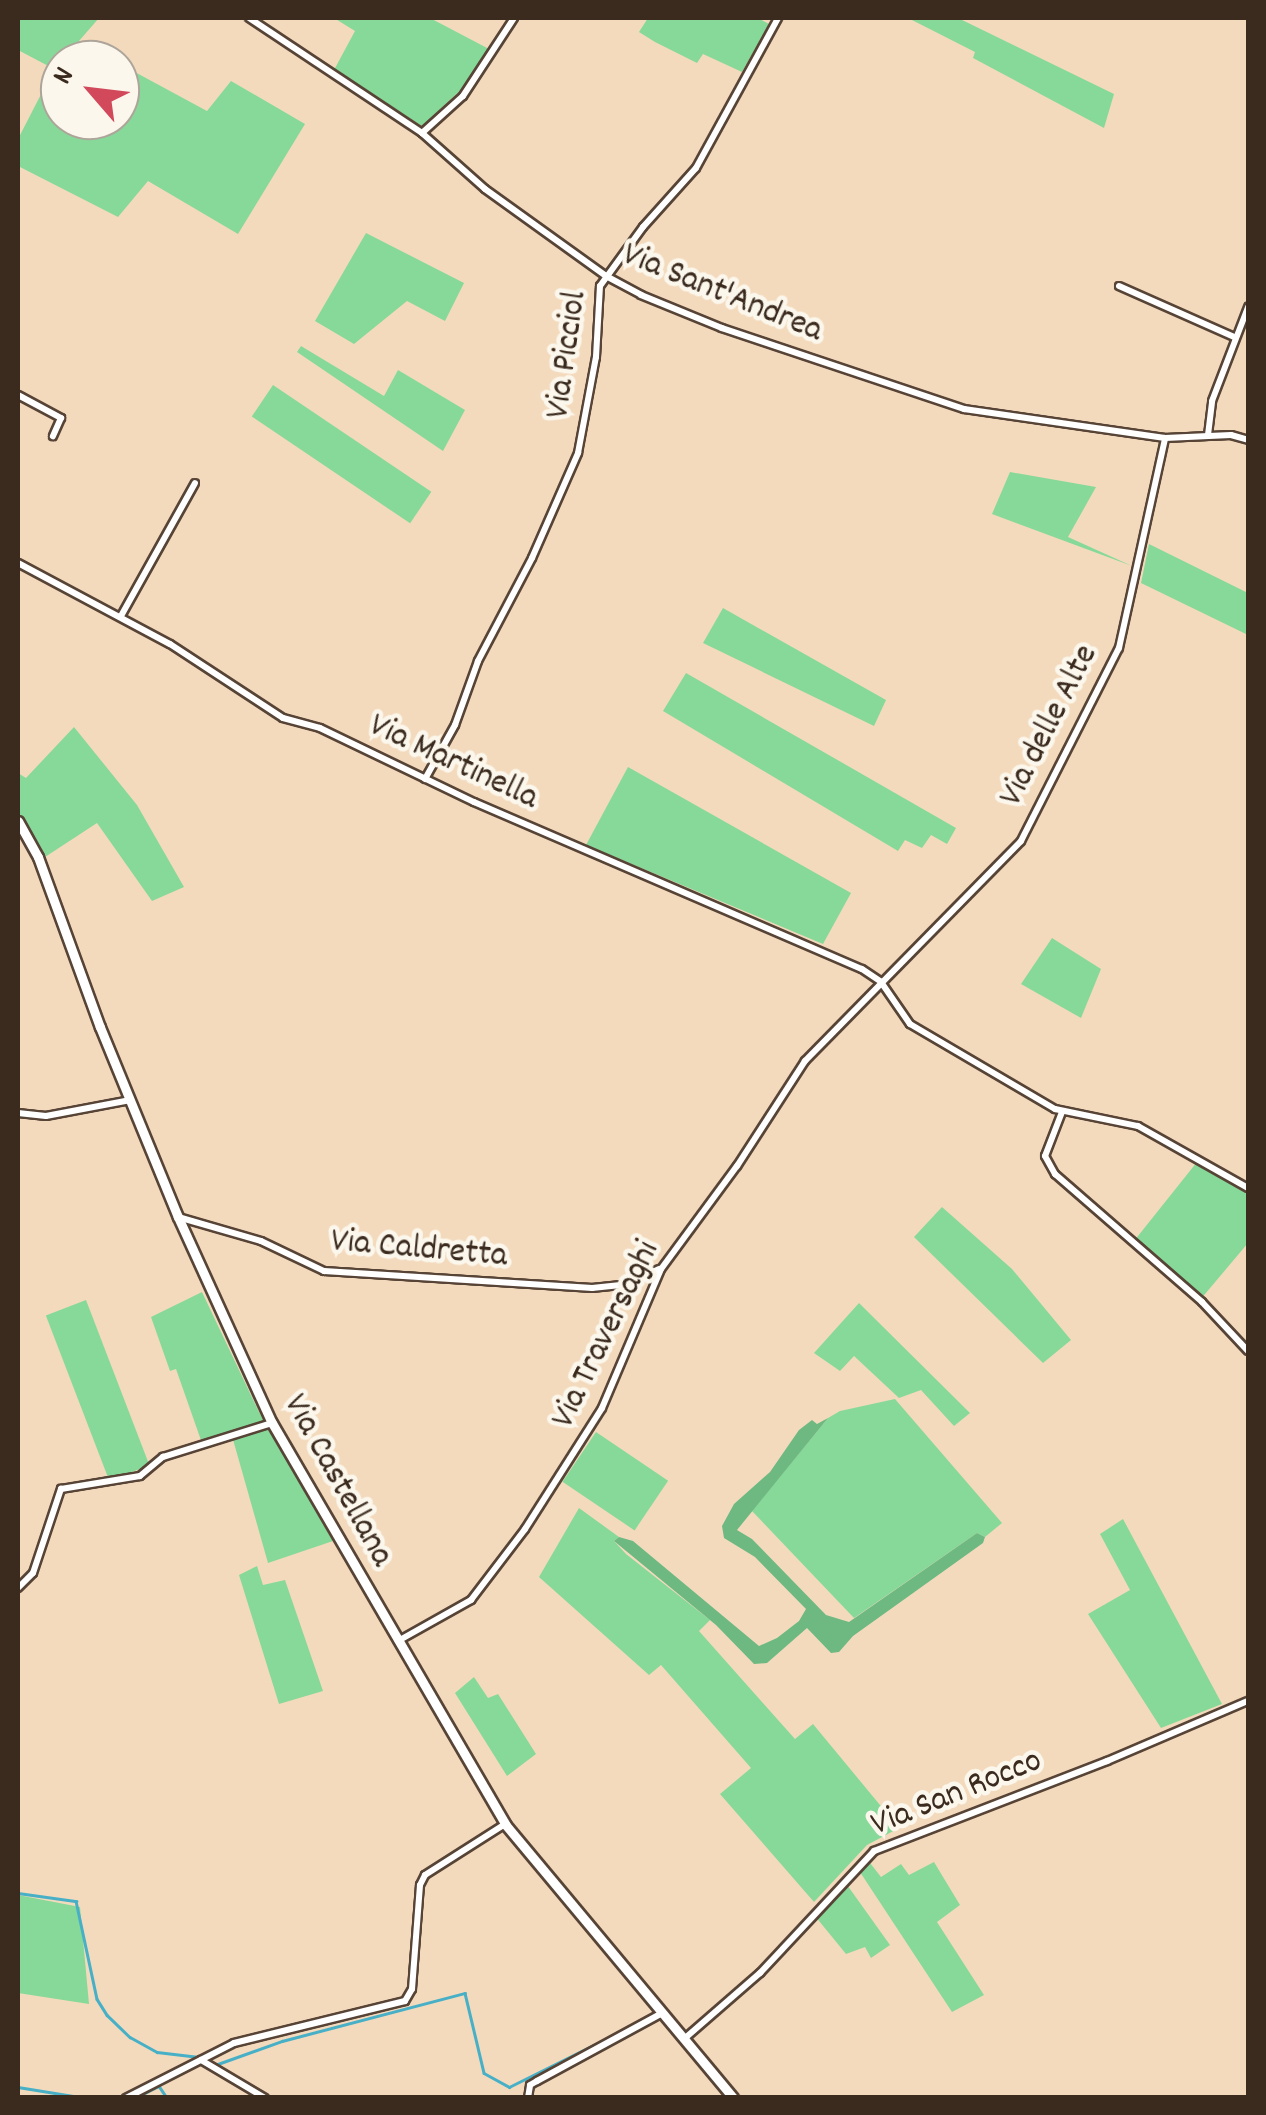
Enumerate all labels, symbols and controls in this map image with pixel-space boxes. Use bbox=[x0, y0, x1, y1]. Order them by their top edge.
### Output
north arrow bbox=[40, 40, 140, 140]
text: N bbox=[44, 61, 86, 92]
street label: Via Sant'Andrea bbox=[616, 235, 828, 353]
street label: Via Picciol bbox=[538, 288, 598, 422]
street label: Via delle Alte bbox=[991, 638, 1109, 814]
street label: Via Martinella bbox=[362, 706, 544, 820]
street label: Via Caldretta bbox=[329, 1221, 509, 1279]
street label: Via Traversaghi bbox=[544, 1235, 670, 1435]
street label: Via Castellana bbox=[273, 1388, 401, 1574]
street label: Via San Rocco bbox=[866, 1741, 1048, 1847]

